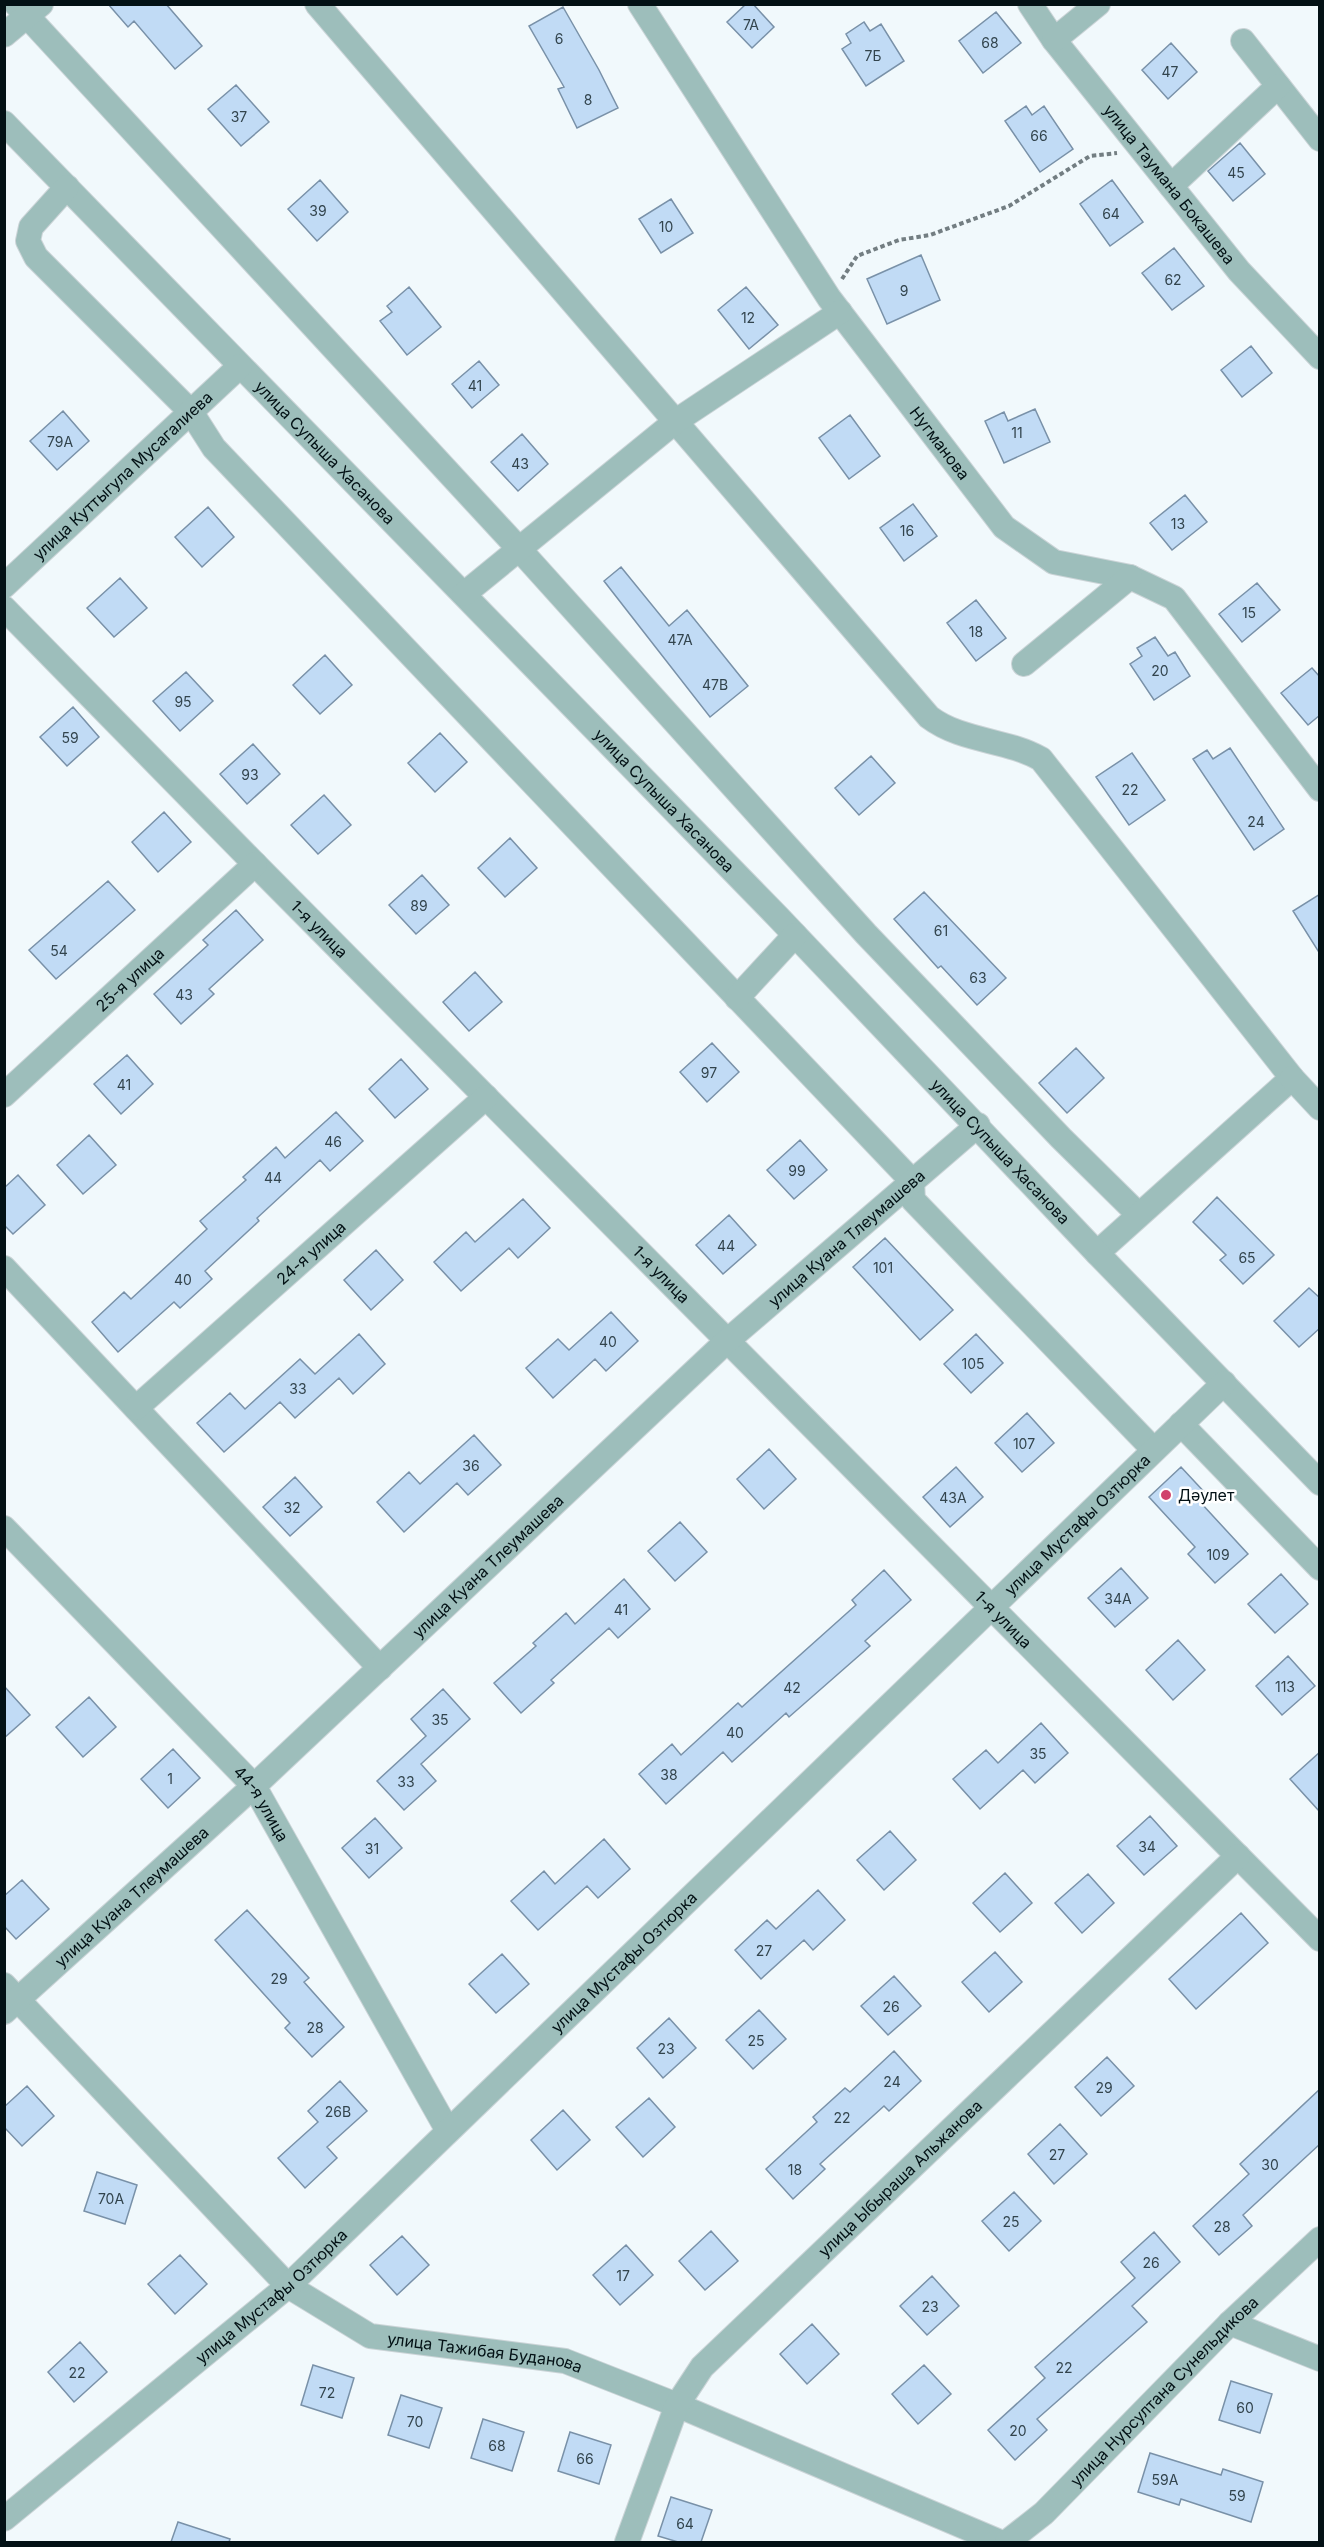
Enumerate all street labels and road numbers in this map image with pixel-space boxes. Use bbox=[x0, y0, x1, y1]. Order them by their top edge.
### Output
street label: улица Таумана Бокашева bbox=[1099, 100, 1240, 268]
street label: улица Супыша Хасанова bbox=[251, 376, 400, 528]
street label: улица Куттыгула Мусагалиева bbox=[29, 387, 216, 564]
street label: Нугманова bbox=[906, 403, 974, 483]
street label: улица Супыша Хасанова bbox=[590, 724, 739, 876]
street label: 1-я улица bbox=[287, 896, 352, 962]
street label: 25-я улица bbox=[92, 943, 168, 1016]
street label: улица Супыша Хасанова bbox=[927, 1075, 1074, 1228]
street label: улица Куана Тлеумашева bbox=[764, 1165, 929, 1311]
street label: 24-я улица bbox=[272, 1217, 350, 1289]
street label: 1-я улица bbox=[629, 1241, 694, 1307]
street label: улица Мустафы Озтюрка bbox=[1000, 1450, 1154, 1599]
street label: улица Куана Тлеумашева bbox=[408, 1490, 568, 1642]
street label: 1-я улица bbox=[971, 1587, 1036, 1652]
street label: 44-я улица bbox=[230, 1761, 293, 1845]
street label: улица Куана Тлеумашева bbox=[51, 1822, 213, 1971]
street label: улица Мустафы Озтюрка bbox=[547, 1887, 701, 2037]
street label: улица Ыбыраша Альжанова bbox=[814, 2095, 986, 2261]
street label: улица Мустафы Озтюрка bbox=[191, 2225, 351, 2368]
street label: улица Нурсултана Сунельдикова bbox=[1066, 2292, 1262, 2491]
street label: улица Тажибая Буданова bbox=[386, 2328, 586, 2377]

